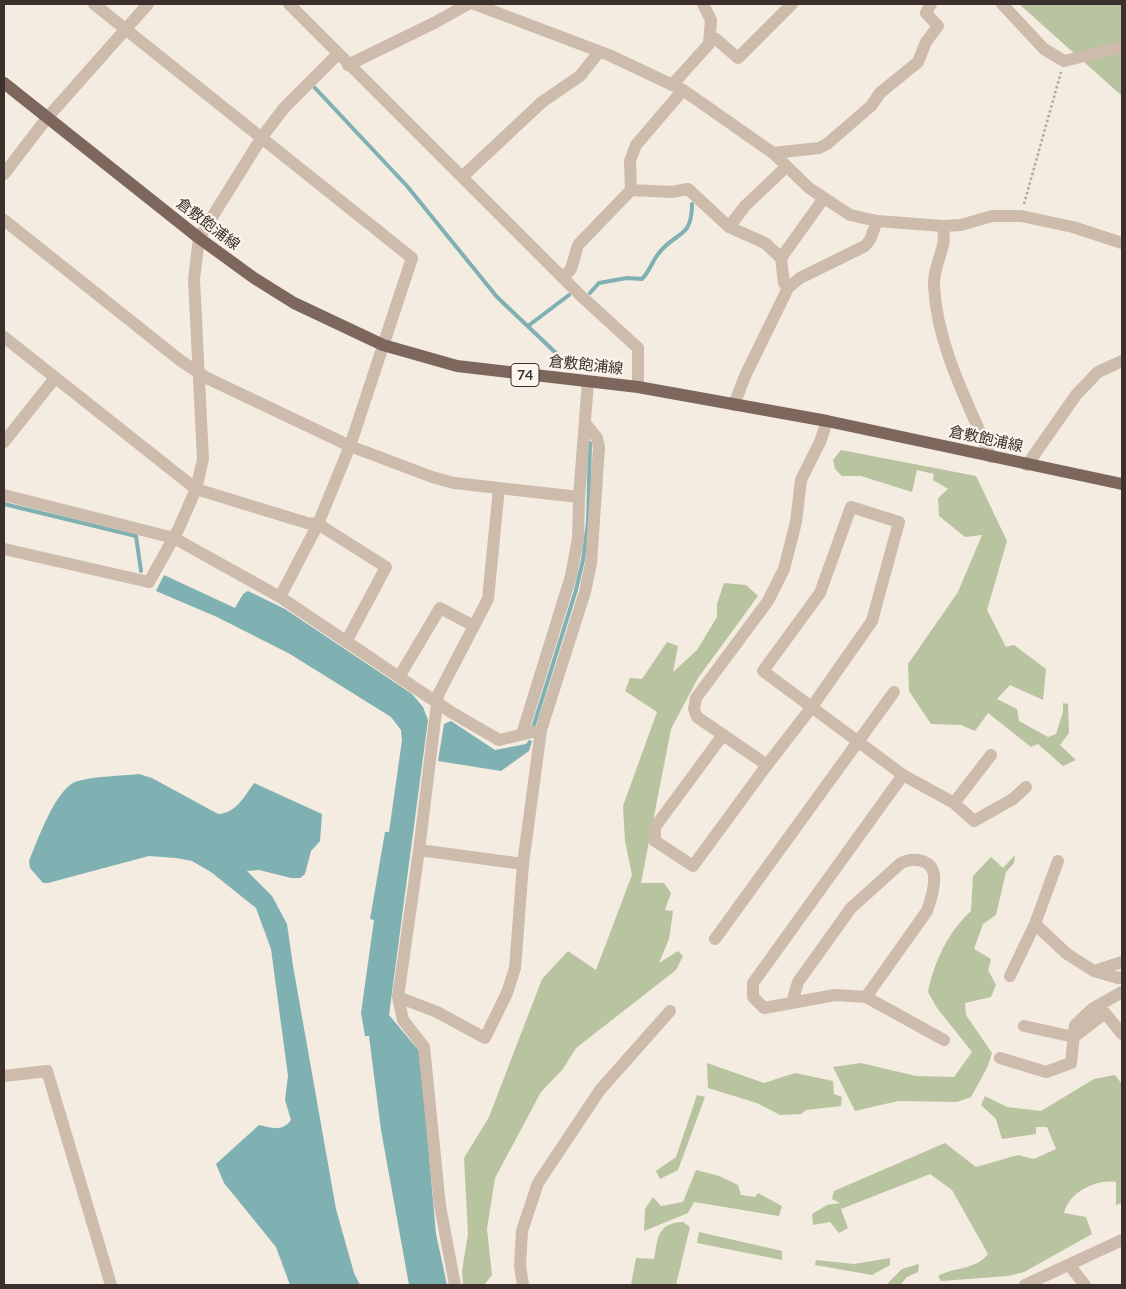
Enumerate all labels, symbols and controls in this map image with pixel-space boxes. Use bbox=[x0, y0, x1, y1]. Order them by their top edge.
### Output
street label: 倉敷飽浦線 bbox=[173, 194, 243, 254]
street label: 倉敷飽浦線 bbox=[548, 352, 624, 378]
road number: 74 bbox=[511, 364, 539, 386]
street label: 倉敷飽浦線 bbox=[947, 422, 1025, 456]

